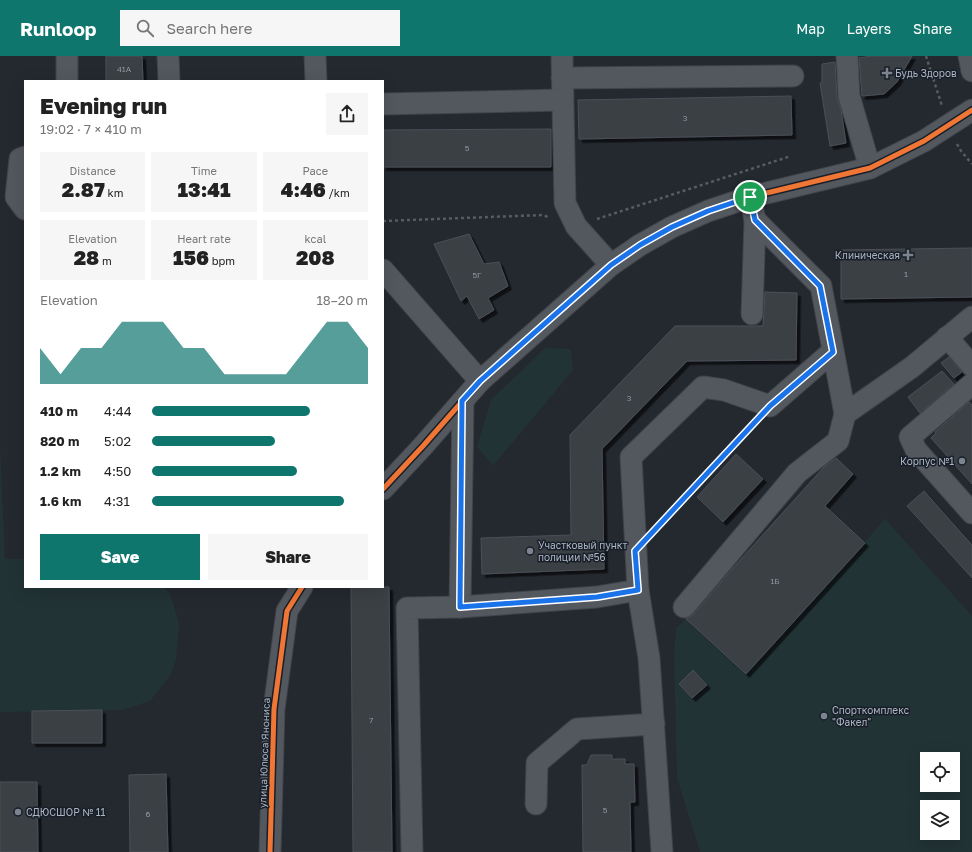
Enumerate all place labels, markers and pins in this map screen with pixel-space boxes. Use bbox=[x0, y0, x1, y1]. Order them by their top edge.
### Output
place label: Будь Здоров bbox=[895, 67, 957, 79]
marker: Будь Здоров bbox=[882, 68, 892, 78]
pin bbox=[733, 180, 767, 214]
place label: Клиническая bbox=[835, 249, 900, 261]
marker: Клиническая bbox=[903, 250, 913, 260]
place label: Корпус №1 bbox=[900, 455, 954, 467]
marker: Корпус №1 bbox=[957, 456, 967, 466]
place label: Участковый пункт полиции №56 bbox=[538, 539, 628, 563]
marker: Участковый пункт полиции №56 bbox=[525, 546, 535, 556]
place label: Спорткомплекс "Факел" bbox=[832, 704, 910, 728]
marker: Спорткомплекс "Факел" bbox=[819, 711, 829, 721]
place label: СДЮСШОР № 11 bbox=[26, 806, 106, 818]
marker: СДЮСШОР № 11 bbox=[13, 807, 23, 817]

